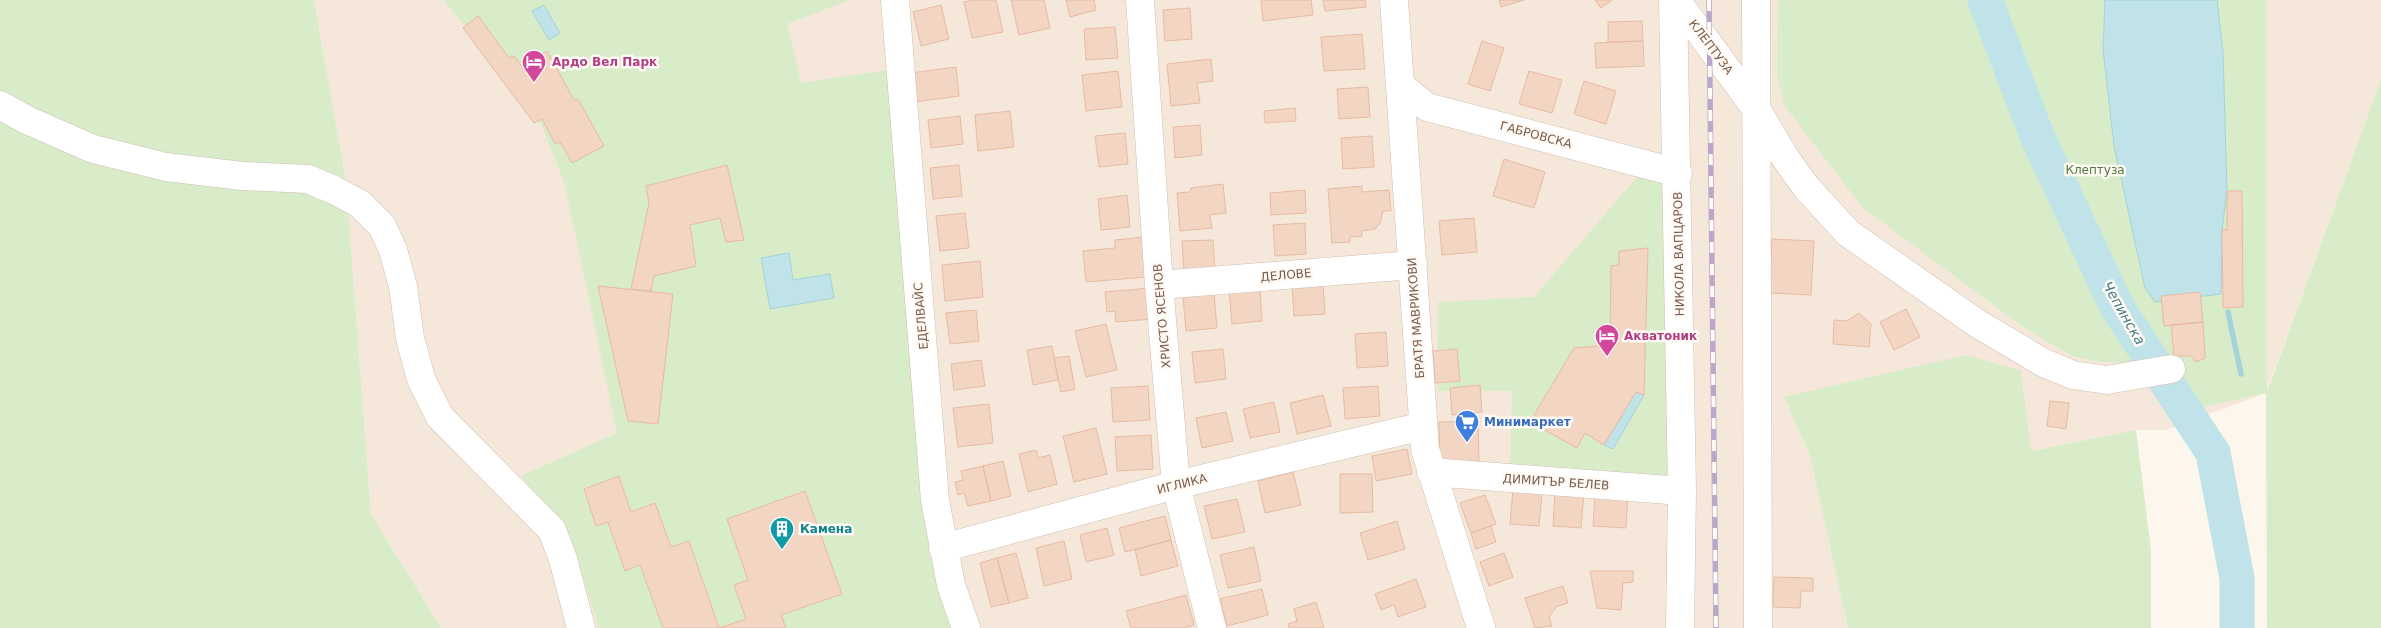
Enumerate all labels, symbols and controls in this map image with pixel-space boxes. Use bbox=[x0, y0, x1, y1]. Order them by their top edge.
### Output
street label: КЛЕПТУЗА bbox=[1686, 17, 1737, 78]
hotel icon: Ардо Вел Парк bbox=[521, 49, 547, 83]
place label: Ардо Вел Парк bbox=[552, 55, 657, 69]
street label: ГАБРОВСКА bbox=[1499, 119, 1574, 152]
park label: Клептуза bbox=[2065, 163, 2125, 177]
street label: НИКОЛА ВАПЦАРОВ bbox=[1671, 191, 1687, 317]
street label: БРАТЯ МАВРИКОВИ bbox=[1405, 257, 1427, 379]
street label: ХРИСТО ЯСЕНОВ bbox=[1150, 263, 1174, 369]
street label: ДЕЛОВЕ bbox=[1260, 266, 1312, 284]
water label: Чепинска bbox=[2099, 279, 2149, 347]
street label: ЕДЕЛВАЙС bbox=[910, 282, 931, 350]
hotel icon: Акватоник bbox=[1594, 323, 1620, 357]
place label: Акватоник bbox=[1624, 329, 1697, 343]
supermarket icon: Минимаркет bbox=[1454, 409, 1480, 443]
place label: Минимаркет bbox=[1484, 415, 1571, 429]
street label: ИГЛИКА bbox=[1156, 471, 1209, 497]
street label: ДИМИТЪР БЕЛЕВ bbox=[1502, 471, 1610, 493]
building icon: Камена bbox=[769, 516, 795, 550]
place label: Камена bbox=[800, 522, 852, 536]

